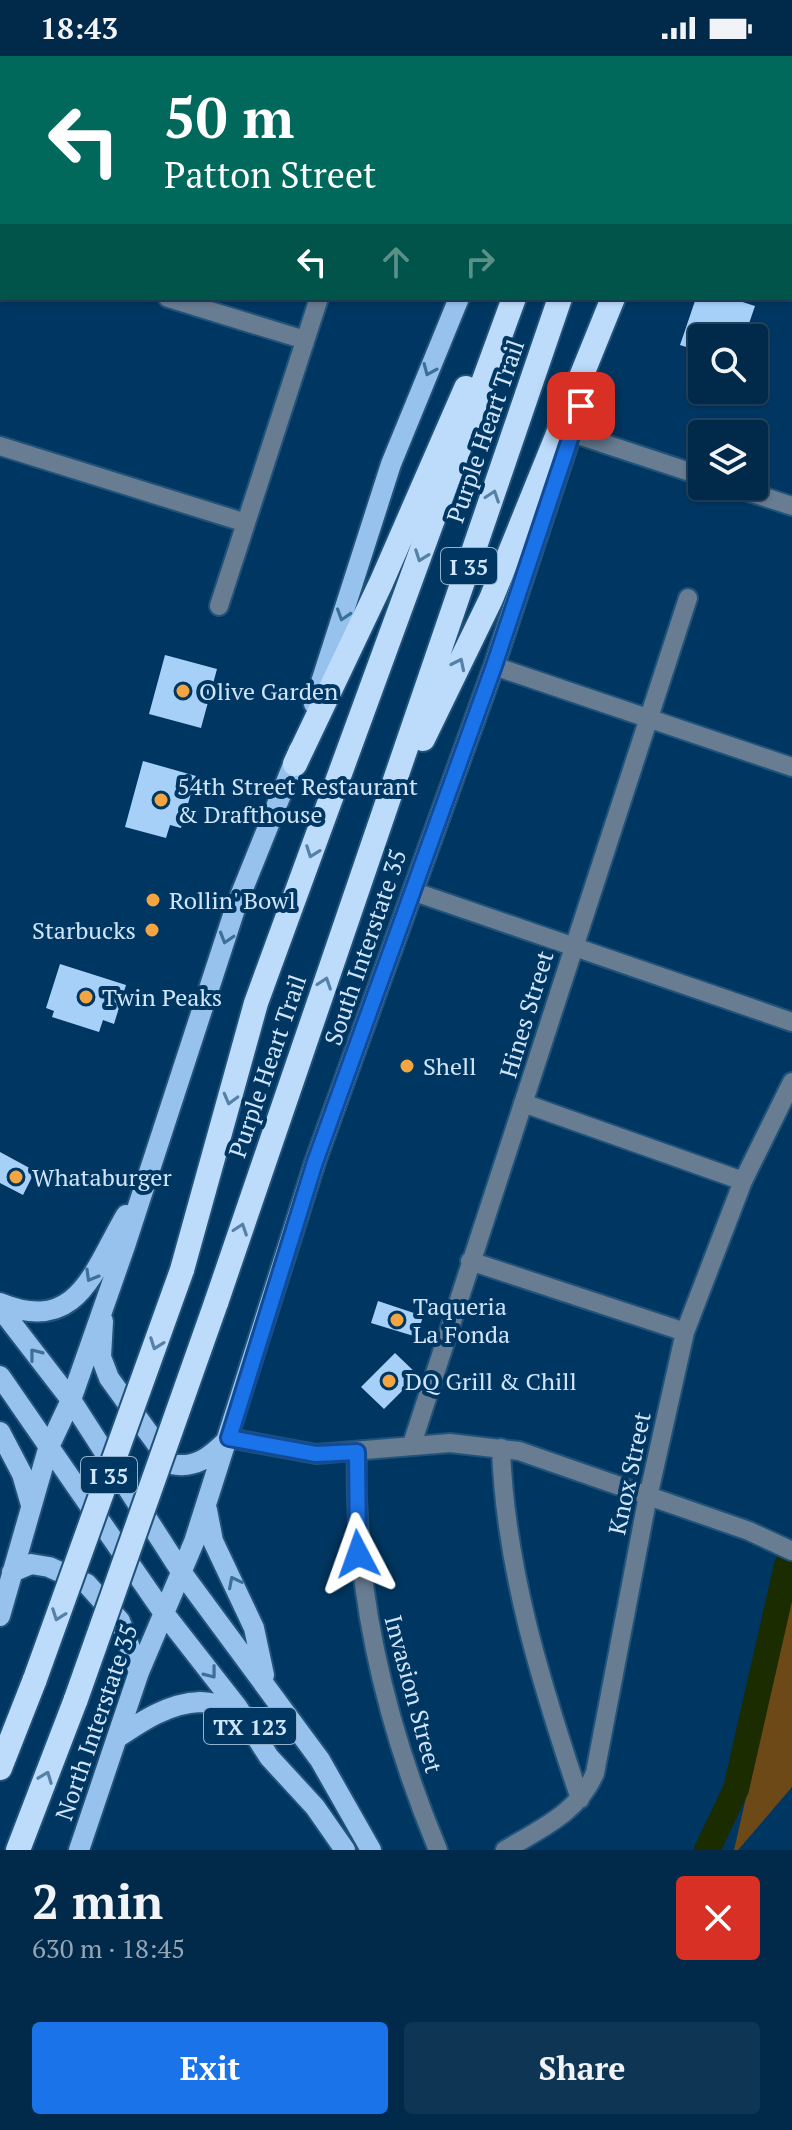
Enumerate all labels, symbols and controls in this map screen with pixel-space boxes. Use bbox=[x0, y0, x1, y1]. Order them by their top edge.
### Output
text: 18:43 bbox=[40, 8, 118, 48]
text: 50 m bbox=[164, 80, 294, 154]
icon: left bbox=[32, 88, 136, 192]
text: Patton Street bbox=[164, 151, 376, 198]
icon: left bbox=[290, 240, 334, 284]
icon: ahead bbox=[374, 240, 418, 284]
icon: right bbox=[458, 240, 502, 284]
map controls bbox=[688, 324, 768, 500]
button: search bbox=[688, 324, 768, 404]
street label: Purple Heart Trail bbox=[439, 335, 531, 527]
one-way arrow bbox=[422, 362, 439, 376]
pin bbox=[547, 372, 615, 440]
icon: arrive bbox=[559, 384, 603, 428]
button: layers bbox=[688, 420, 768, 500]
one-way arrow bbox=[483, 490, 499, 504]
one-way arrow bbox=[415, 548, 431, 562]
road number: I 35 bbox=[441, 548, 497, 584]
one-way arrow bbox=[336, 607, 352, 621]
one-way arrow bbox=[449, 657, 465, 672]
place label: Olive Garden bbox=[199, 675, 338, 707]
marker: Olive Garden bbox=[174, 682, 192, 700]
place label: 54th Street Restaurant & Drafthouse bbox=[177, 770, 418, 830]
marker: 54th Street Restaurant & Drafthouse bbox=[152, 791, 170, 809]
one-way arrow bbox=[305, 844, 322, 858]
street label: South Interstate 35 bbox=[316, 845, 414, 1049]
place label: Rollin' Bowl bbox=[169, 884, 296, 916]
marker: Rollin' Bowl bbox=[144, 891, 162, 909]
place label: Starbucks bbox=[32, 914, 136, 946]
marker: Starbucks bbox=[143, 921, 161, 939]
one-way arrow bbox=[219, 931, 235, 944]
street label: Hines Street bbox=[492, 946, 561, 1081]
street label: Purple Heart Trail bbox=[221, 970, 313, 1162]
one-way arrow bbox=[316, 977, 332, 991]
place label: Twin Peaks bbox=[102, 981, 222, 1013]
marker: Twin Peaks bbox=[77, 988, 95, 1006]
place label: Shell bbox=[423, 1050, 476, 1082]
marker: Shell bbox=[398, 1057, 416, 1075]
one-way arrow bbox=[222, 1091, 239, 1105]
place label: Whataburger bbox=[32, 1161, 172, 1193]
marker: Whataburger bbox=[7, 1168, 25, 1186]
one-way arrow bbox=[232, 1223, 248, 1237]
one-way arrow bbox=[85, 1267, 101, 1282]
place label: Taqueria La Fonda bbox=[413, 1290, 510, 1350]
marker: Taqueria La Fonda bbox=[388, 1311, 406, 1329]
one-way arrow bbox=[149, 1336, 165, 1350]
one-way arrow bbox=[31, 1348, 45, 1363]
place label: DQ Grill & Chill bbox=[405, 1365, 577, 1397]
marker: DQ Grill & Chill bbox=[380, 1372, 398, 1390]
street label: Knox Street bbox=[600, 1408, 658, 1537]
road number: I 35 bbox=[81, 1457, 137, 1493]
position arrow bbox=[316, 1512, 400, 1596]
one-way arrow bbox=[228, 1575, 244, 1590]
one-way arrow bbox=[51, 1607, 68, 1621]
street label: Invasion Street bbox=[378, 1612, 450, 1776]
street label: North Interstate 35 bbox=[47, 1620, 145, 1824]
one-way arrow bbox=[201, 1664, 216, 1678]
road number: TX 123 bbox=[204, 1708, 296, 1744]
one-way arrow bbox=[36, 1771, 53, 1785]
text: 2 min bbox=[32, 1869, 163, 1933]
button: close bbox=[676, 1876, 760, 1960]
text: 630 m · 18:45 bbox=[32, 1931, 185, 1965]
button: Exit bbox=[32, 2022, 388, 2114]
button: Share bbox=[404, 2022, 760, 2114]

